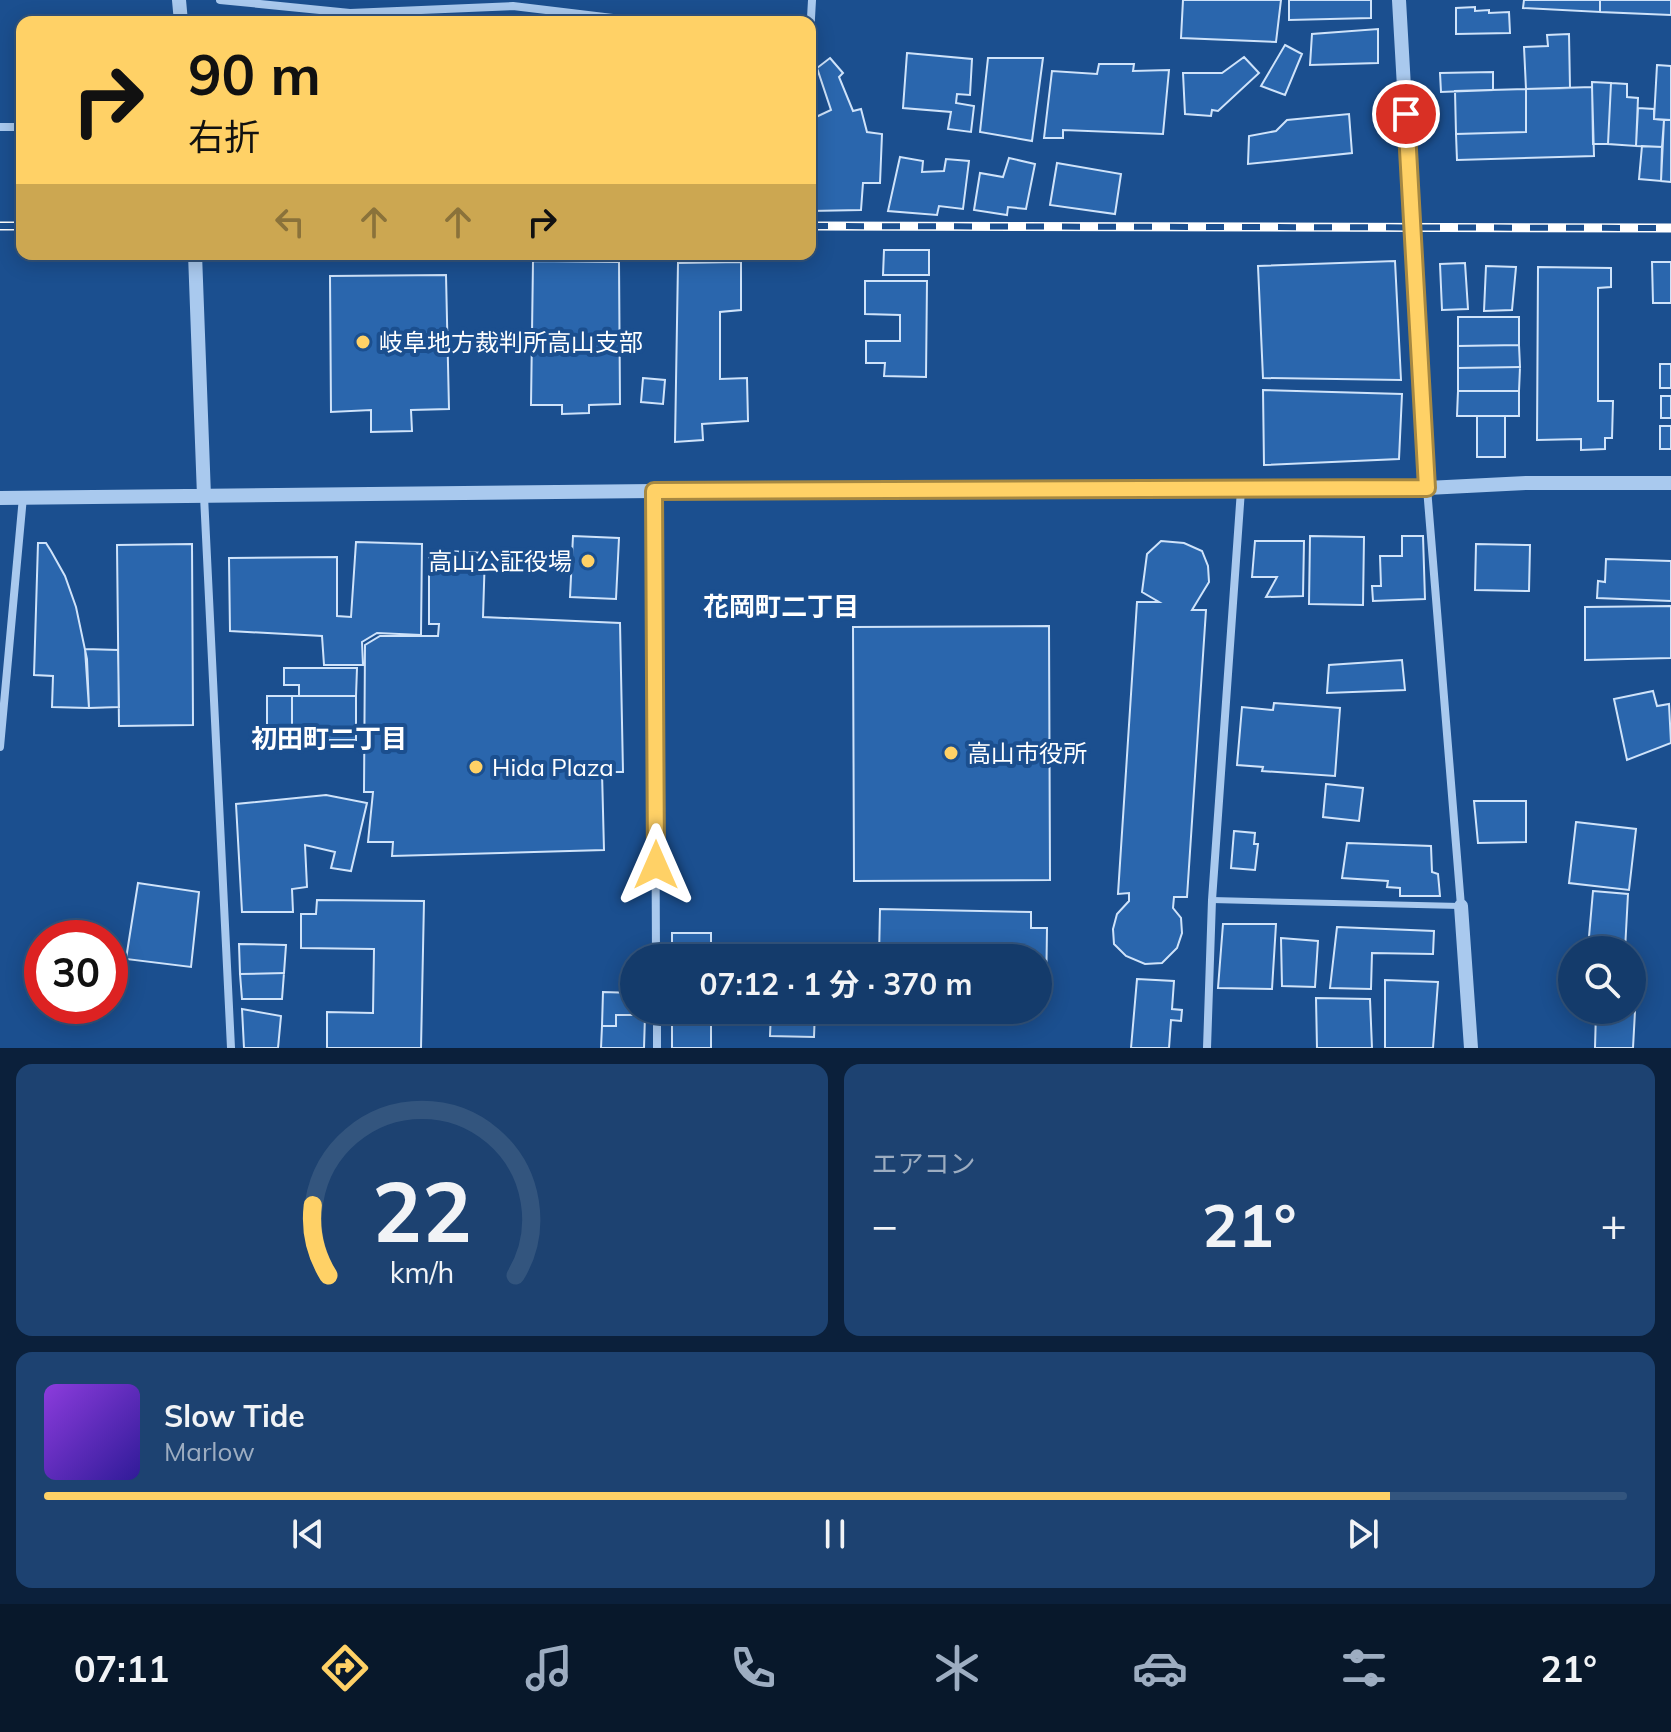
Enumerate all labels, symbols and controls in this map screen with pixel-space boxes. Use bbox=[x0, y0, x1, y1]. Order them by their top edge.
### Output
text: 90 m bbox=[188, 39, 321, 109]
icon: right bbox=[56, 48, 160, 152]
pin bbox=[1372, 80, 1440, 148]
icon: arrive bbox=[1384, 92, 1428, 136]
text: 右折 bbox=[188, 114, 260, 159]
icon: left bbox=[268, 200, 312, 244]
icon: ahead bbox=[352, 200, 396, 244]
icon: ahead bbox=[436, 200, 480, 244]
icon: right bbox=[520, 200, 564, 244]
place label: 岐阜地方裁判所高山支部 bbox=[379, 327, 643, 357]
marker: 岐阜地方裁判所高山支部 bbox=[354, 333, 372, 351]
place label: 高山公証役場 bbox=[428, 546, 572, 576]
marker: 高山公証役場 bbox=[579, 552, 597, 570]
district label: 花岡町二丁目 bbox=[703, 590, 859, 623]
district label: 初田町二丁目 bbox=[251, 722, 407, 755]
place label: 高山市役所 bbox=[967, 738, 1087, 768]
marker: 高山市役所 bbox=[942, 744, 960, 762]
place label: Hida Plaza bbox=[492, 752, 614, 782]
marker: Hida Plaza bbox=[467, 758, 485, 776]
position arrow bbox=[614, 823, 698, 907]
speed limit sign: 30 bbox=[24, 920, 128, 1024]
map controls bbox=[1558, 936, 1646, 1024]
button: search bbox=[1558, 936, 1646, 1024]
text: 07:12 · 1 分 · 370 m bbox=[700, 965, 972, 1003]
text: エアコン bbox=[872, 1147, 976, 1180]
text: 22 bbox=[372, 1158, 472, 1263]
text: 21° bbox=[1202, 1187, 1297, 1262]
text: − bbox=[872, 1197, 898, 1252]
text: + bbox=[1601, 1197, 1627, 1252]
text: km/h bbox=[389, 1254, 454, 1290]
text: Slow Tide bbox=[164, 1397, 305, 1435]
text: Marlow bbox=[164, 1435, 255, 1468]
icon: previous bbox=[286, 1512, 330, 1556]
icon: pause bbox=[813, 1512, 857, 1556]
icon: next bbox=[1341, 1512, 1385, 1556]
icon: directions bbox=[317, 1640, 373, 1696]
icon: music bbox=[521, 1640, 577, 1696]
icon: phone bbox=[725, 1640, 781, 1696]
icon: climate bbox=[929, 1640, 985, 1696]
icon: car bbox=[1132, 1640, 1188, 1696]
icon: filters bbox=[1336, 1640, 1392, 1696]
text: 07:11 bbox=[74, 1646, 169, 1691]
text: 21° bbox=[1540, 1646, 1597, 1691]

